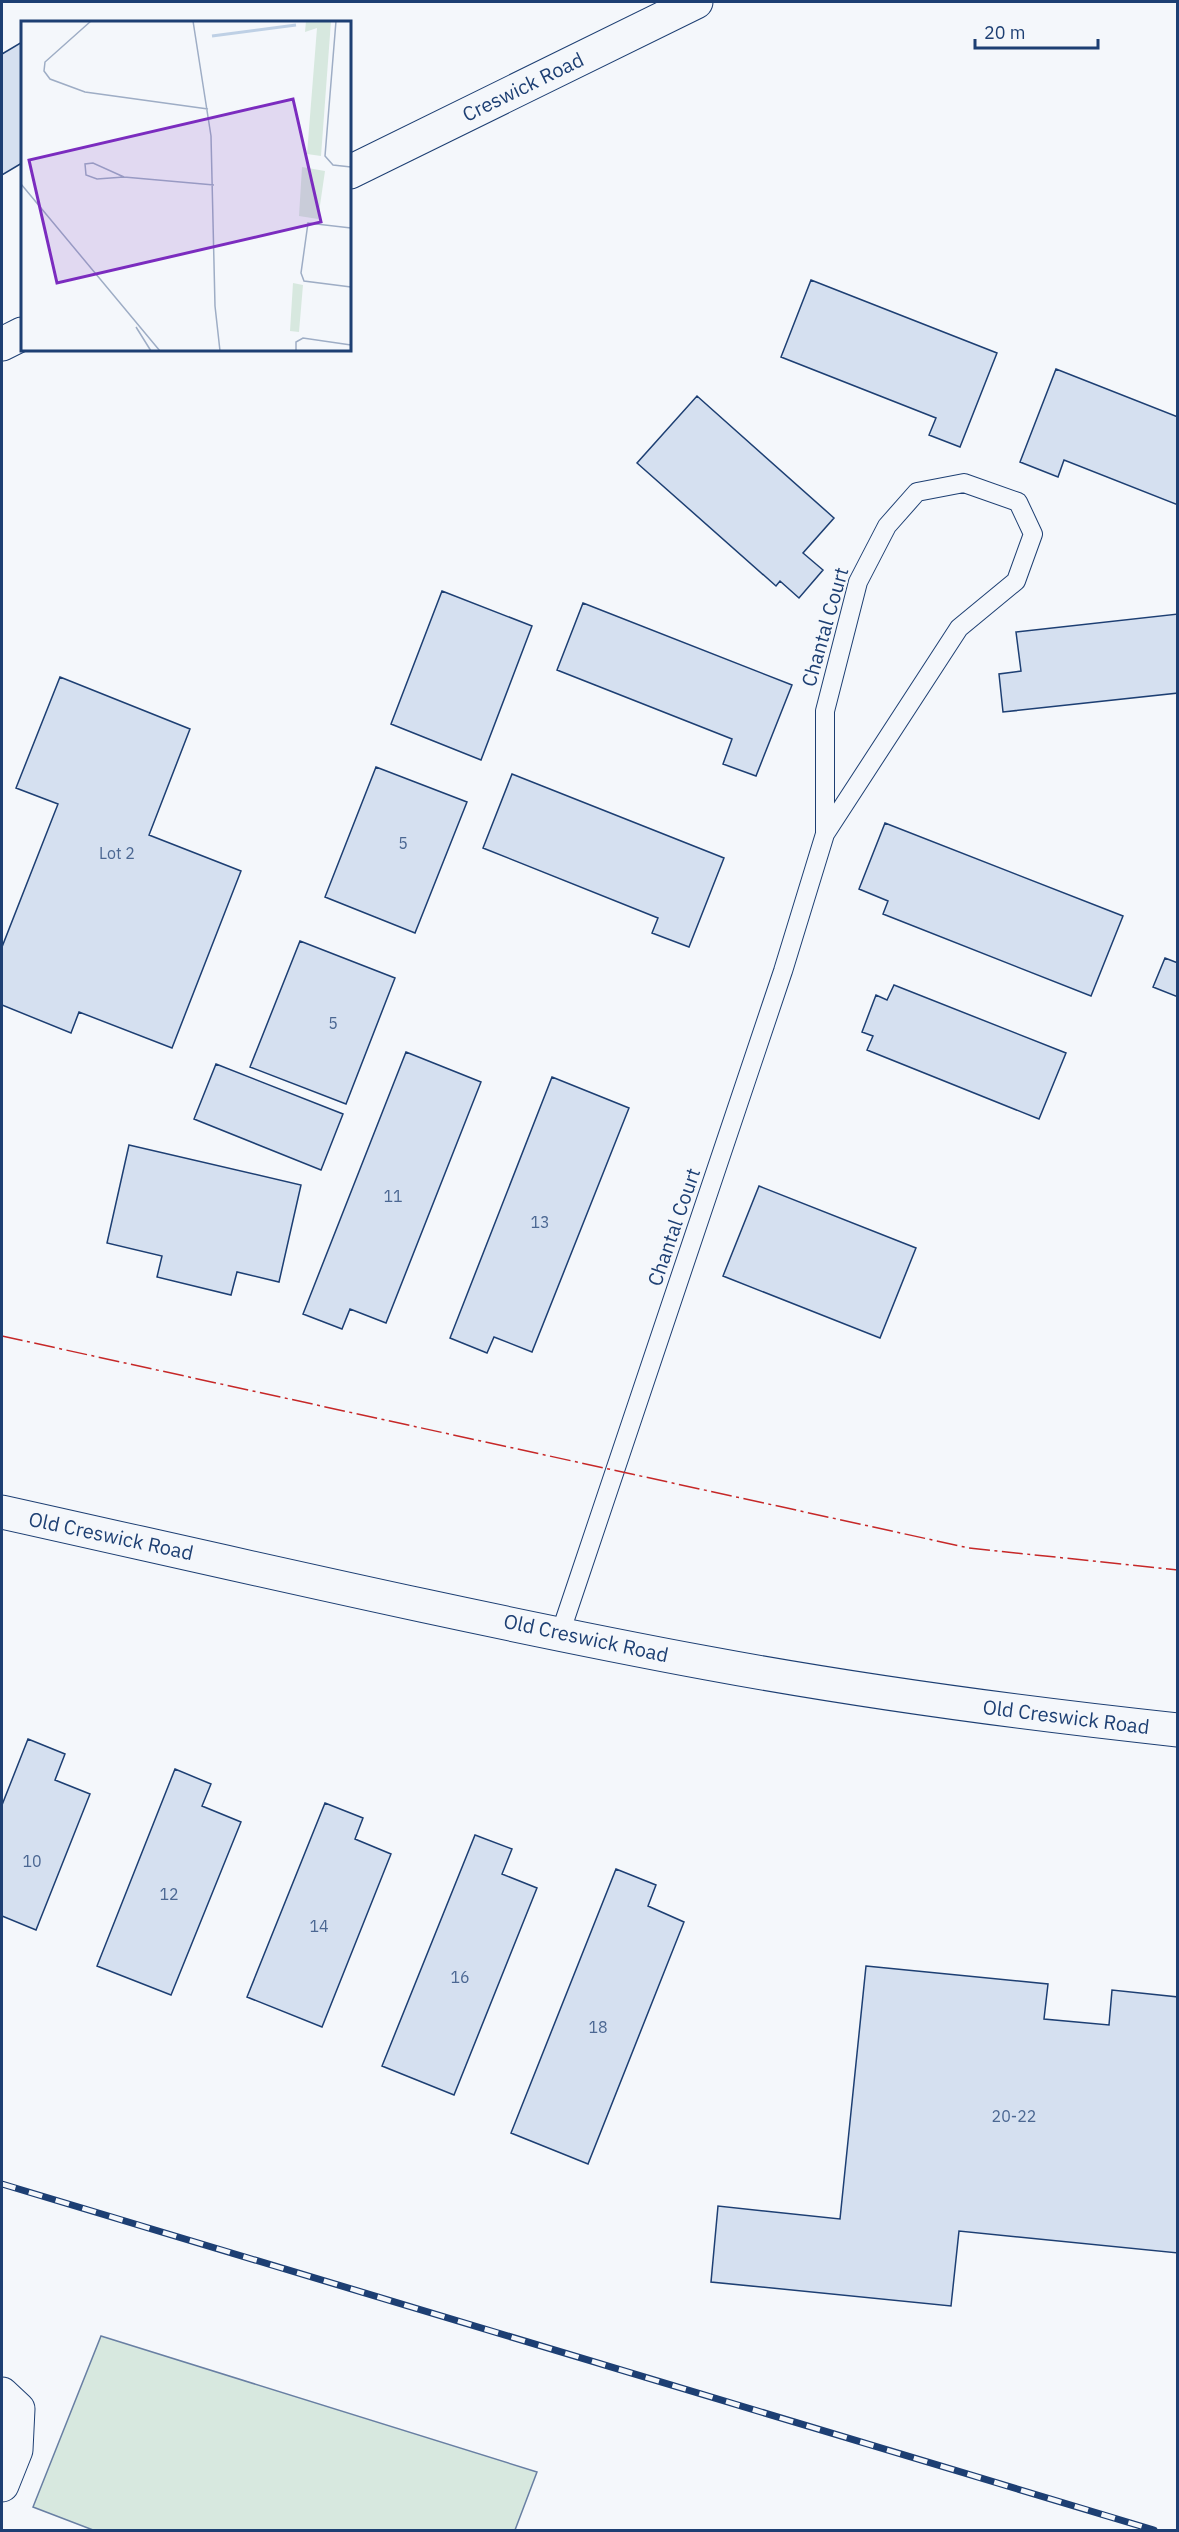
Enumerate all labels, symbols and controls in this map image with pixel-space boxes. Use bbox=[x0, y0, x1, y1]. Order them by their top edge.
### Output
scale bar bbox=[975, 12, 1098, 50]
inset map bbox=[21, 21, 351, 351]
text: 20 m bbox=[984, 21, 1026, 44]
street label: Creswick Road bbox=[458, 46, 588, 128]
street label: Chantal Court bbox=[795, 564, 854, 690]
house number: 5 bbox=[398, 833, 408, 853]
house number: Lot 2 bbox=[99, 843, 135, 863]
house number: 5 bbox=[328, 1013, 338, 1033]
street label: Chantal Court bbox=[641, 1164, 706, 1289]
house number: 11 bbox=[383, 1186, 403, 1206]
house number: 13 bbox=[530, 1212, 550, 1232]
street label: Old Creswick Road bbox=[26, 1505, 196, 1566]
street label: Old Creswick Road bbox=[501, 1607, 671, 1668]
street label: Old Creswick Road bbox=[981, 1693, 1151, 1740]
house number: 10 bbox=[22, 1851, 42, 1871]
house number: 12 bbox=[159, 1884, 179, 1904]
house number: 14 bbox=[309, 1916, 329, 1936]
house number: 16 bbox=[450, 1967, 470, 1987]
house number: 18 bbox=[588, 2017, 608, 2037]
house number: 20-22 bbox=[992, 2106, 1036, 2126]

